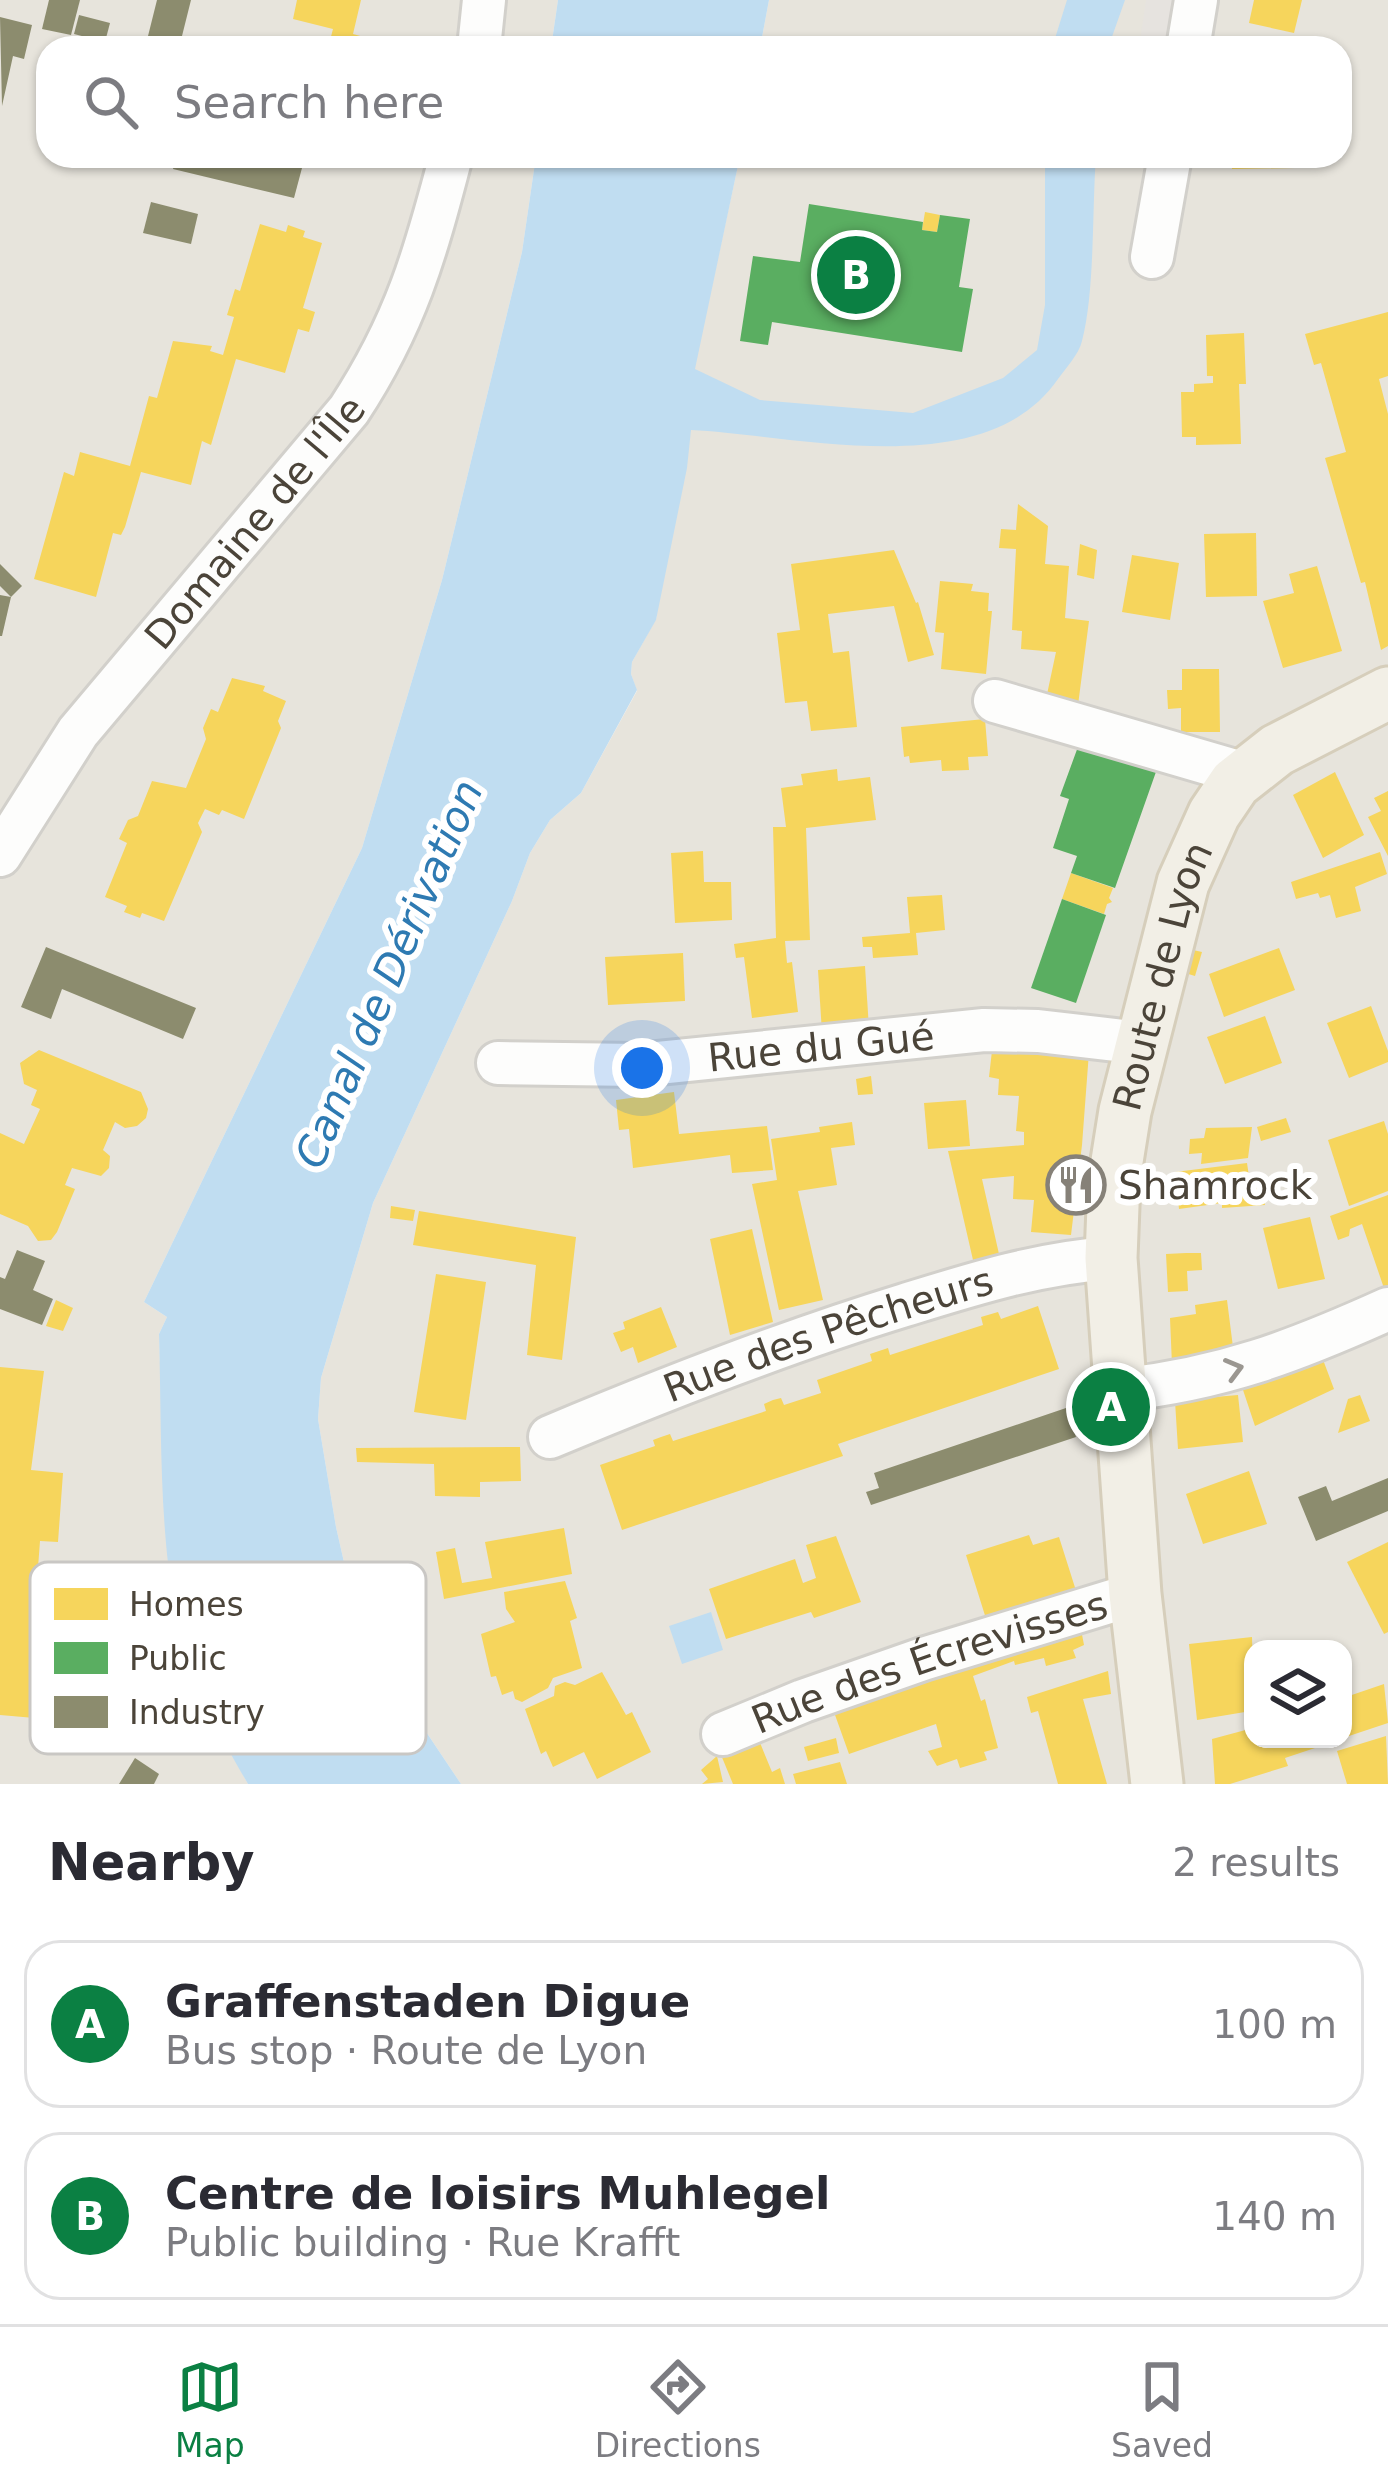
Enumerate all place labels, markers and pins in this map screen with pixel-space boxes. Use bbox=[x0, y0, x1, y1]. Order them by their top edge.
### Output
pin: B bbox=[817, 230, 895, 320]
restaurant icon: Shamrock bbox=[1045, 1154, 1107, 1216]
place label: Shamrock bbox=[1118, 1163, 1313, 1208]
pin: A bbox=[1072, 1362, 1150, 1452]

